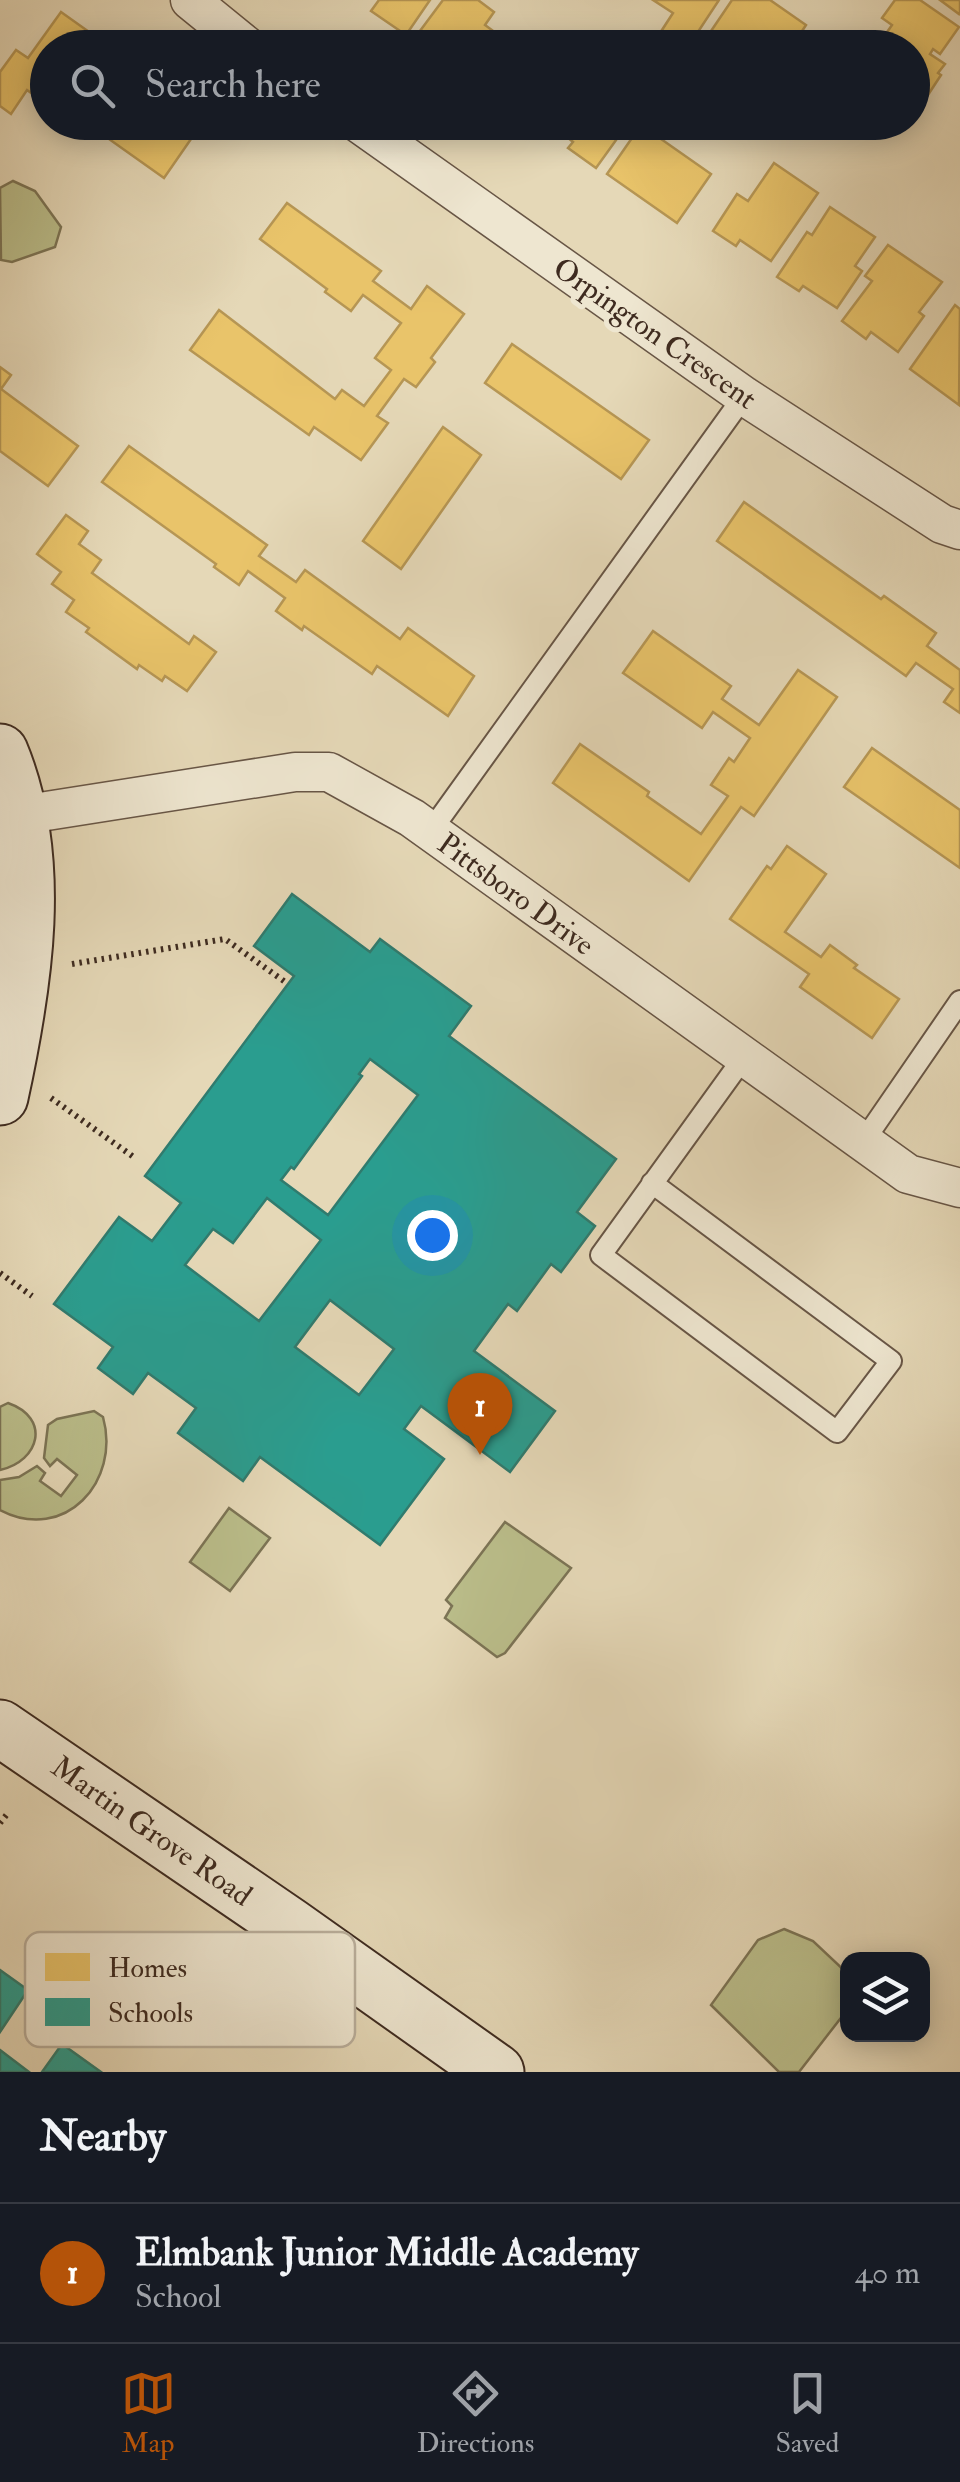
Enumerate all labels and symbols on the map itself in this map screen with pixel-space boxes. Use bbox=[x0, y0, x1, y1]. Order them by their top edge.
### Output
street label: Orpington Crescent bbox=[546, 249, 764, 418]
street label: Pittsboro Drive bbox=[430, 825, 601, 964]
your location bbox=[407, 1210, 458, 1261]
pin: 1 bbox=[448, 1372, 512, 1455]
street label: Martin Grove Road bbox=[44, 1748, 259, 1915]
legend bbox=[25, 1932, 355, 2047]
text: Homes bbox=[108, 1951, 187, 1986]
text: Schools bbox=[108, 1996, 193, 2031]

